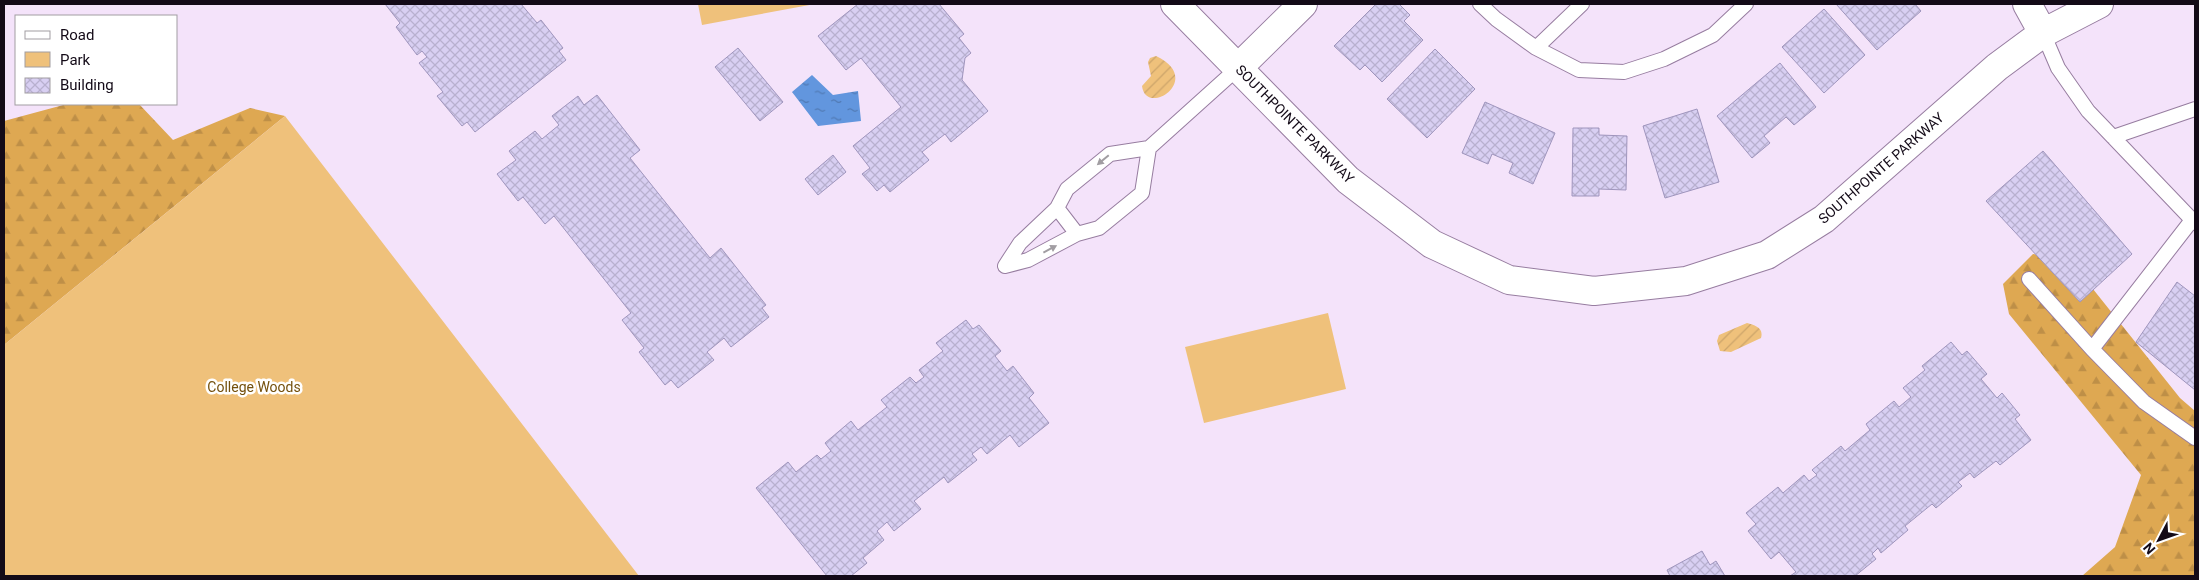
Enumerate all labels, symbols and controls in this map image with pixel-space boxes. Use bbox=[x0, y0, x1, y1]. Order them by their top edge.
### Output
legend bbox=[15, 15, 178, 105]
text: Road bbox=[60, 26, 94, 44]
text: Park bbox=[60, 51, 91, 69]
street label: SOUTHPOINTE PARKWAY bbox=[1233, 62, 1358, 187]
text: Building bbox=[60, 76, 114, 94]
street label: SOUTHPOINTE PARKWAY bbox=[1815, 109, 1947, 227]
one-way arrow bbox=[1096, 154, 1109, 165]
one-way arrow bbox=[1042, 245, 1057, 253]
park label: College Woods bbox=[207, 379, 301, 395]
north arrow bbox=[2134, 515, 2184, 565]
text: N bbox=[2140, 540, 2158, 558]

